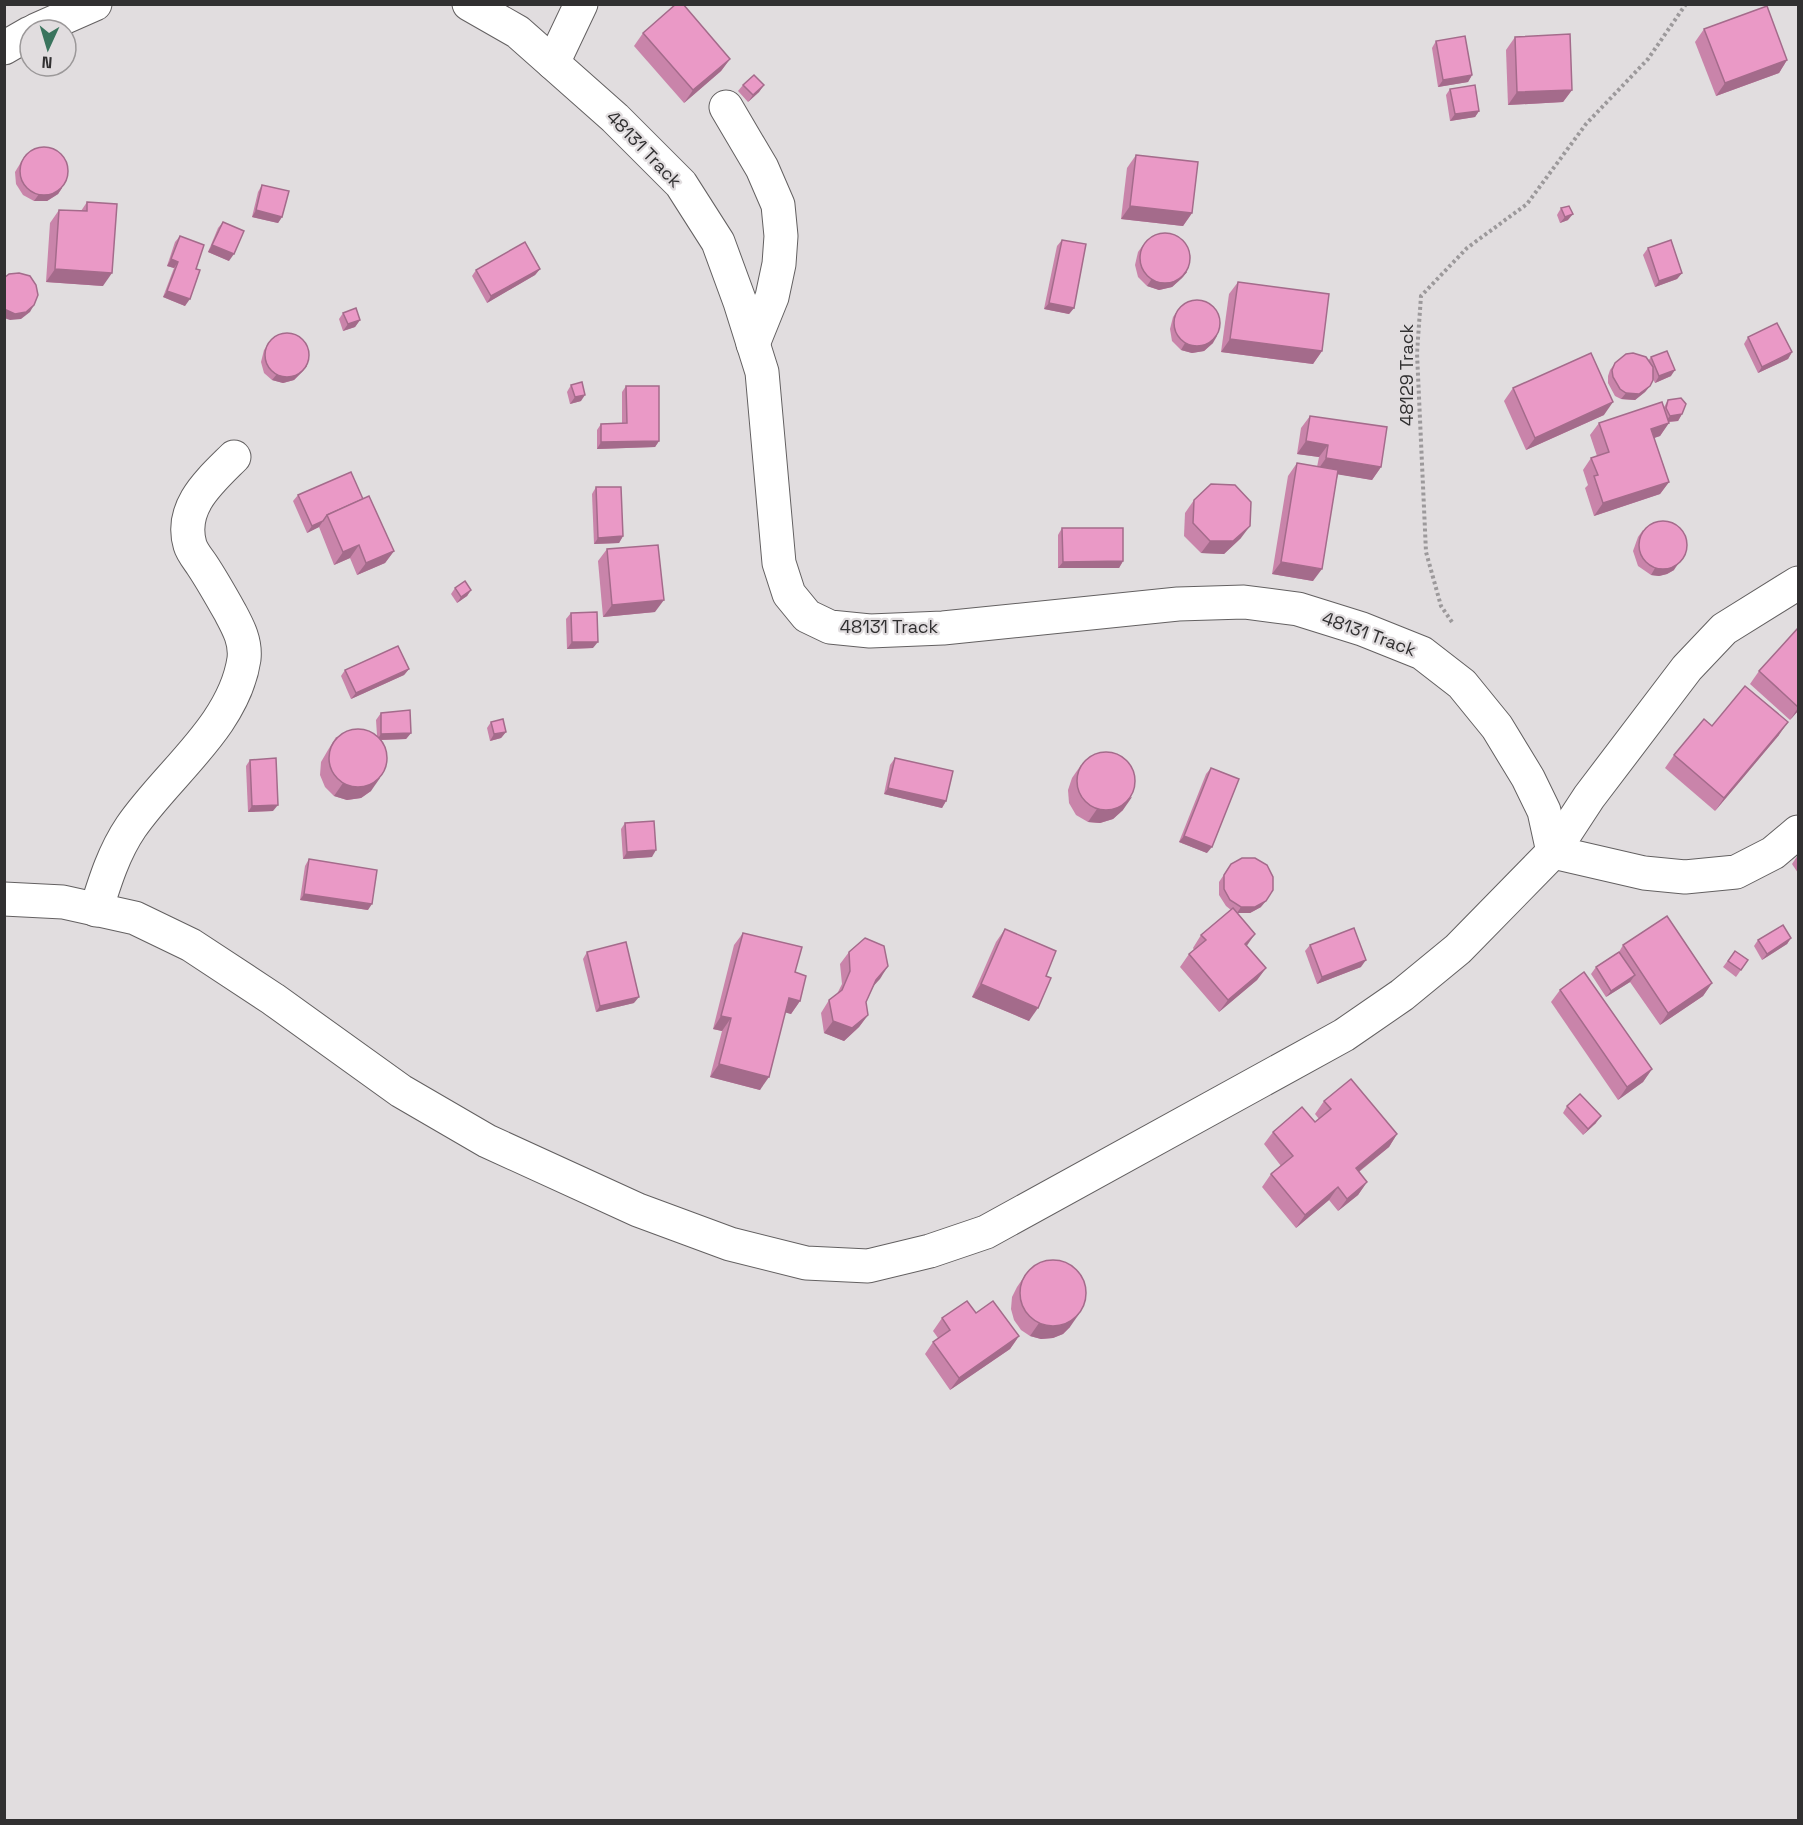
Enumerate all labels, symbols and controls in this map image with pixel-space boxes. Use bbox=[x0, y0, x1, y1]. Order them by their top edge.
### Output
north arrow bbox=[18, 18, 78, 78]
text: N bbox=[41, 52, 53, 73]
street label: 48131 Track bbox=[602, 105, 687, 192]
street label: 48129 Track bbox=[1395, 324, 1418, 426]
street label: 48131 Track bbox=[1319, 606, 1420, 661]
street label: 48131 Track bbox=[840, 615, 939, 638]

